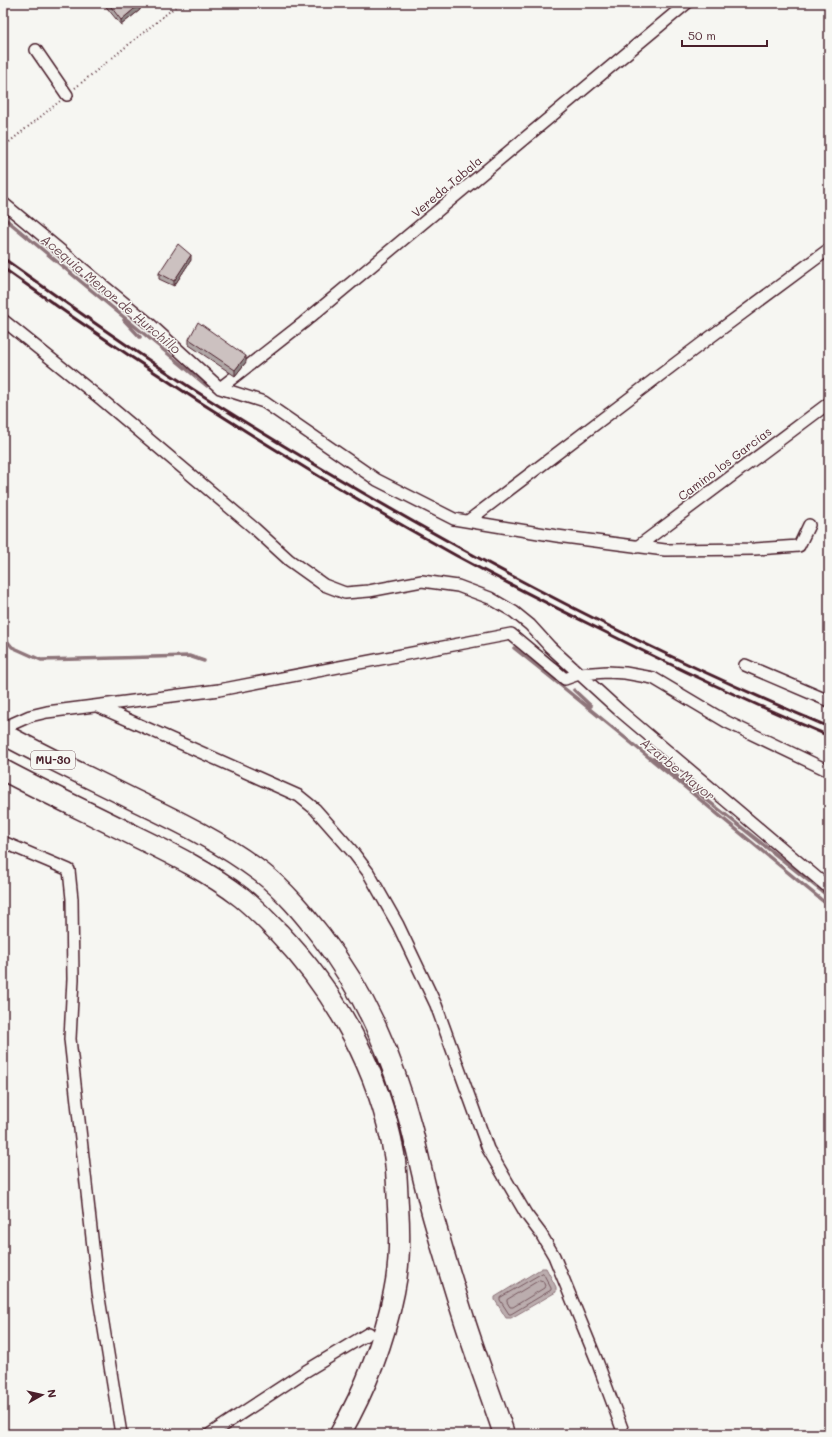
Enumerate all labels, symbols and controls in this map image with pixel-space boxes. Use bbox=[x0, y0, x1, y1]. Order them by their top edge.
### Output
scale bar bbox=[682, 22, 767, 48]
text: 50 m bbox=[688, 27, 716, 43]
street label: Vereda Tabala bbox=[408, 152, 485, 220]
water label: Acequia Menor de Hurchillo bbox=[38, 230, 185, 357]
street label: Camino los Garcías bbox=[674, 423, 775, 504]
water label: Azarbe Mayor bbox=[638, 733, 719, 804]
road number: MU-30 bbox=[31, 751, 75, 769]
north arrow bbox=[22, 1375, 62, 1415]
text: N bbox=[44, 1388, 60, 1399]

